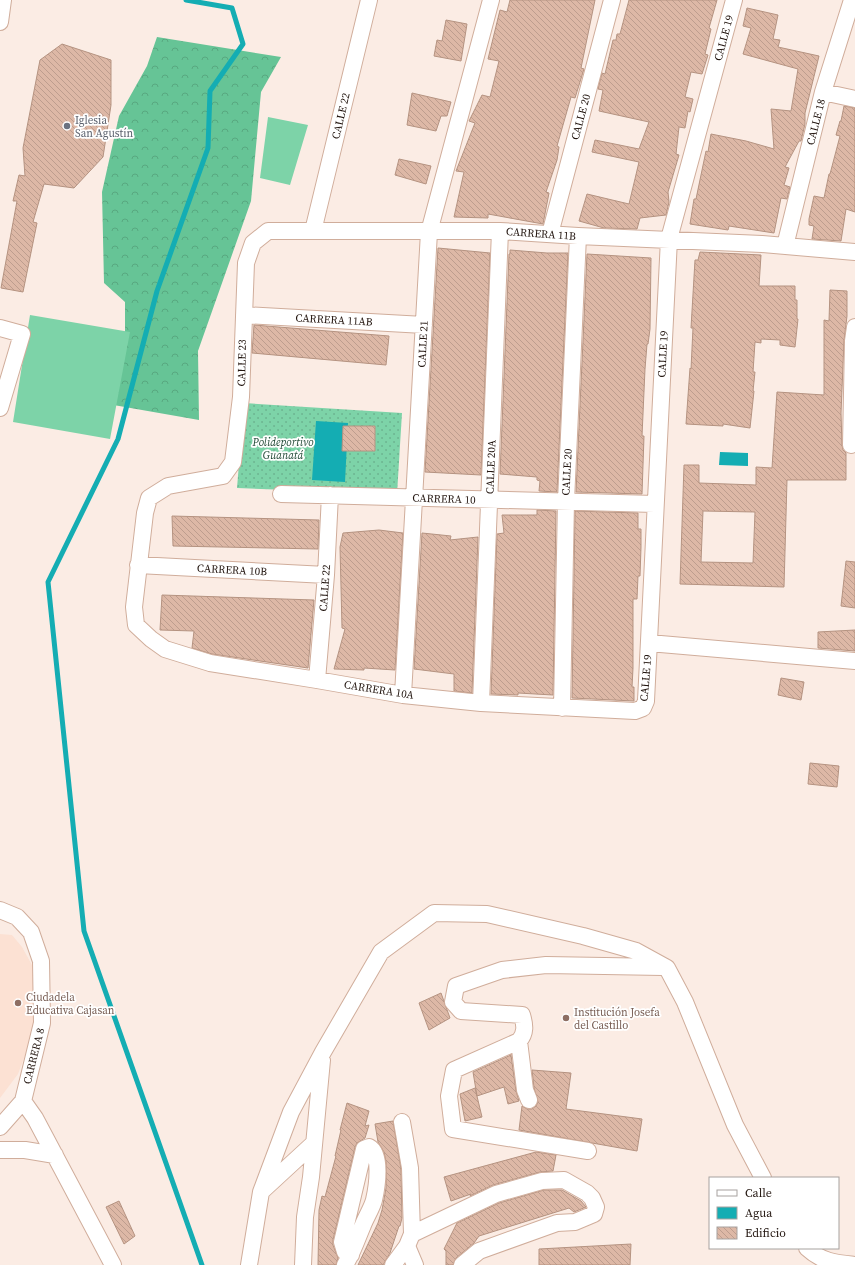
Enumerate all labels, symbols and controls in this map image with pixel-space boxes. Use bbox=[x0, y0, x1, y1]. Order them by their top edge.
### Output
street label: CALLE 19 bbox=[711, 13, 737, 63]
street label: CALLE 22 bbox=[328, 91, 354, 141]
street label: CALLE 20 bbox=[568, 92, 594, 142]
street label: CALLE 18 bbox=[803, 97, 829, 147]
place label: Iglesia San Agustín bbox=[75, 113, 133, 141]
marker: Iglesia San Agustín bbox=[62, 121, 72, 131]
street label: CARRERA 11B bbox=[505, 224, 577, 244]
street label: CARRERA 11AB bbox=[295, 310, 373, 330]
street label: CALLE 21 bbox=[414, 320, 432, 368]
street label: CALLE 19 bbox=[654, 330, 672, 378]
street label: CALLE 23 bbox=[234, 339, 250, 387]
park label: Polideportivo Guanatá bbox=[251, 435, 314, 463]
street label: CALLE 20A bbox=[483, 439, 499, 494]
street label: CALLE 20 bbox=[558, 448, 576, 496]
street label: CARRERA 10 bbox=[412, 490, 476, 508]
street label: CARRERA 10B bbox=[197, 561, 267, 579]
street label: CALLE 22 bbox=[316, 564, 334, 612]
street label: CALLE 19 bbox=[636, 654, 656, 702]
street label: CARRERA 10A bbox=[343, 677, 416, 703]
place label: Ciudadela Educativa Cajasan bbox=[26, 990, 115, 1018]
marker: Ciudadela Educativa Cajasan bbox=[13, 998, 23, 1008]
place label: Institución Josefa del Castillo bbox=[574, 1005, 660, 1033]
marker: Institución Josefa del Castillo bbox=[561, 1013, 571, 1023]
street label: CARRERA 8 bbox=[20, 1026, 48, 1086]
legend bbox=[709, 1177, 839, 1249]
text: Calle bbox=[745, 1185, 772, 1201]
text: Agua bbox=[745, 1205, 773, 1221]
text: Edificio bbox=[745, 1225, 786, 1241]

